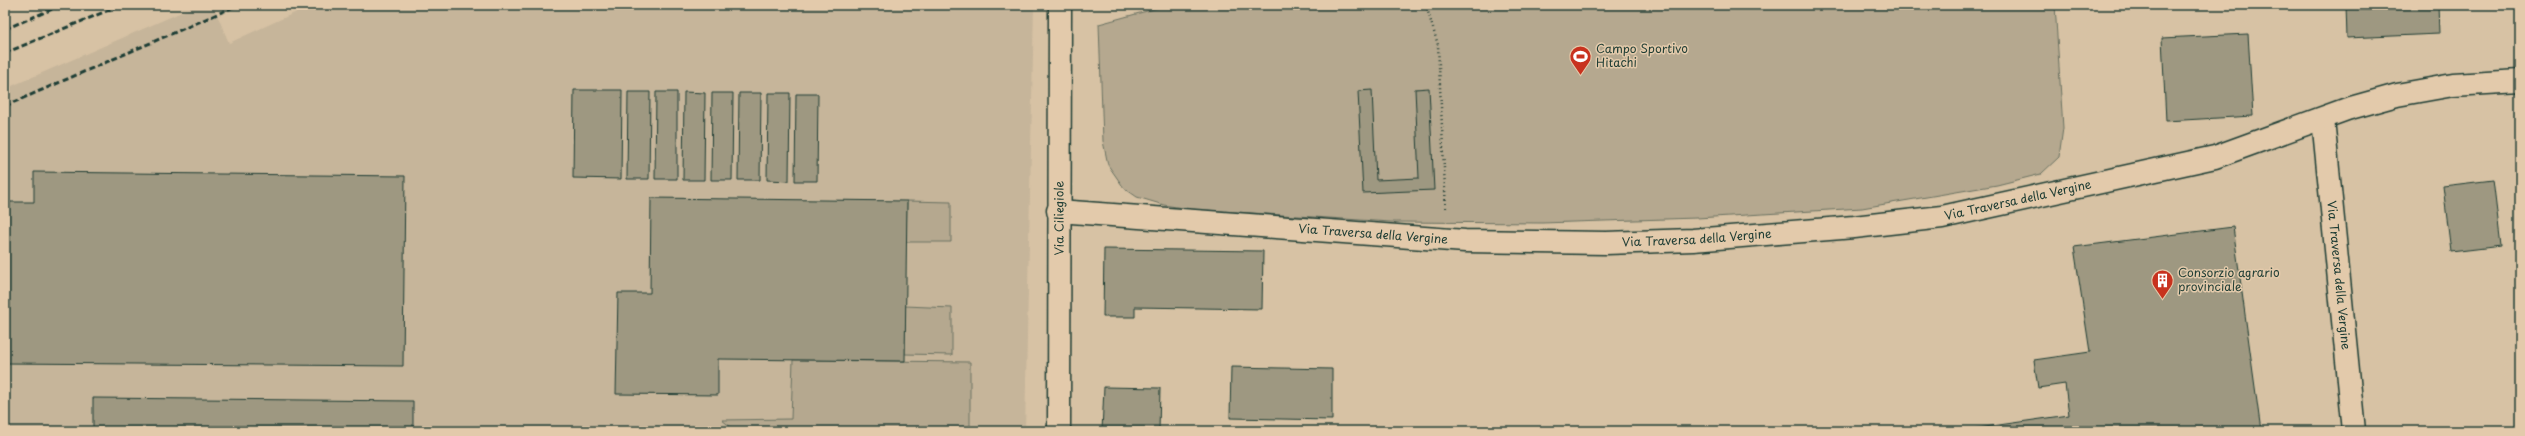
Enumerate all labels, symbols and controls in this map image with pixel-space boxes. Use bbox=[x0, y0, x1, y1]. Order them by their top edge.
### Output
place label: Campo Sportivo Hitachi bbox=[1596, 39, 1688, 71]
sports icon: Campo Sportivo Hitachi bbox=[1567, 43, 1593, 76]
street label: Via Traversa della Vergine bbox=[1943, 174, 2093, 224]
street label: Via Ciliegiole bbox=[1049, 180, 1068, 255]
street label: Via Traversa della Vergine bbox=[2323, 200, 2356, 351]
street label: Via Traversa della Vergine bbox=[1298, 219, 1449, 248]
street label: Via Traversa della Vergine bbox=[1622, 224, 1772, 250]
place label: Consorzio agrario provinciale bbox=[2178, 263, 2280, 295]
building icon: Consorzio agrario provinciale bbox=[2149, 267, 2175, 300]

